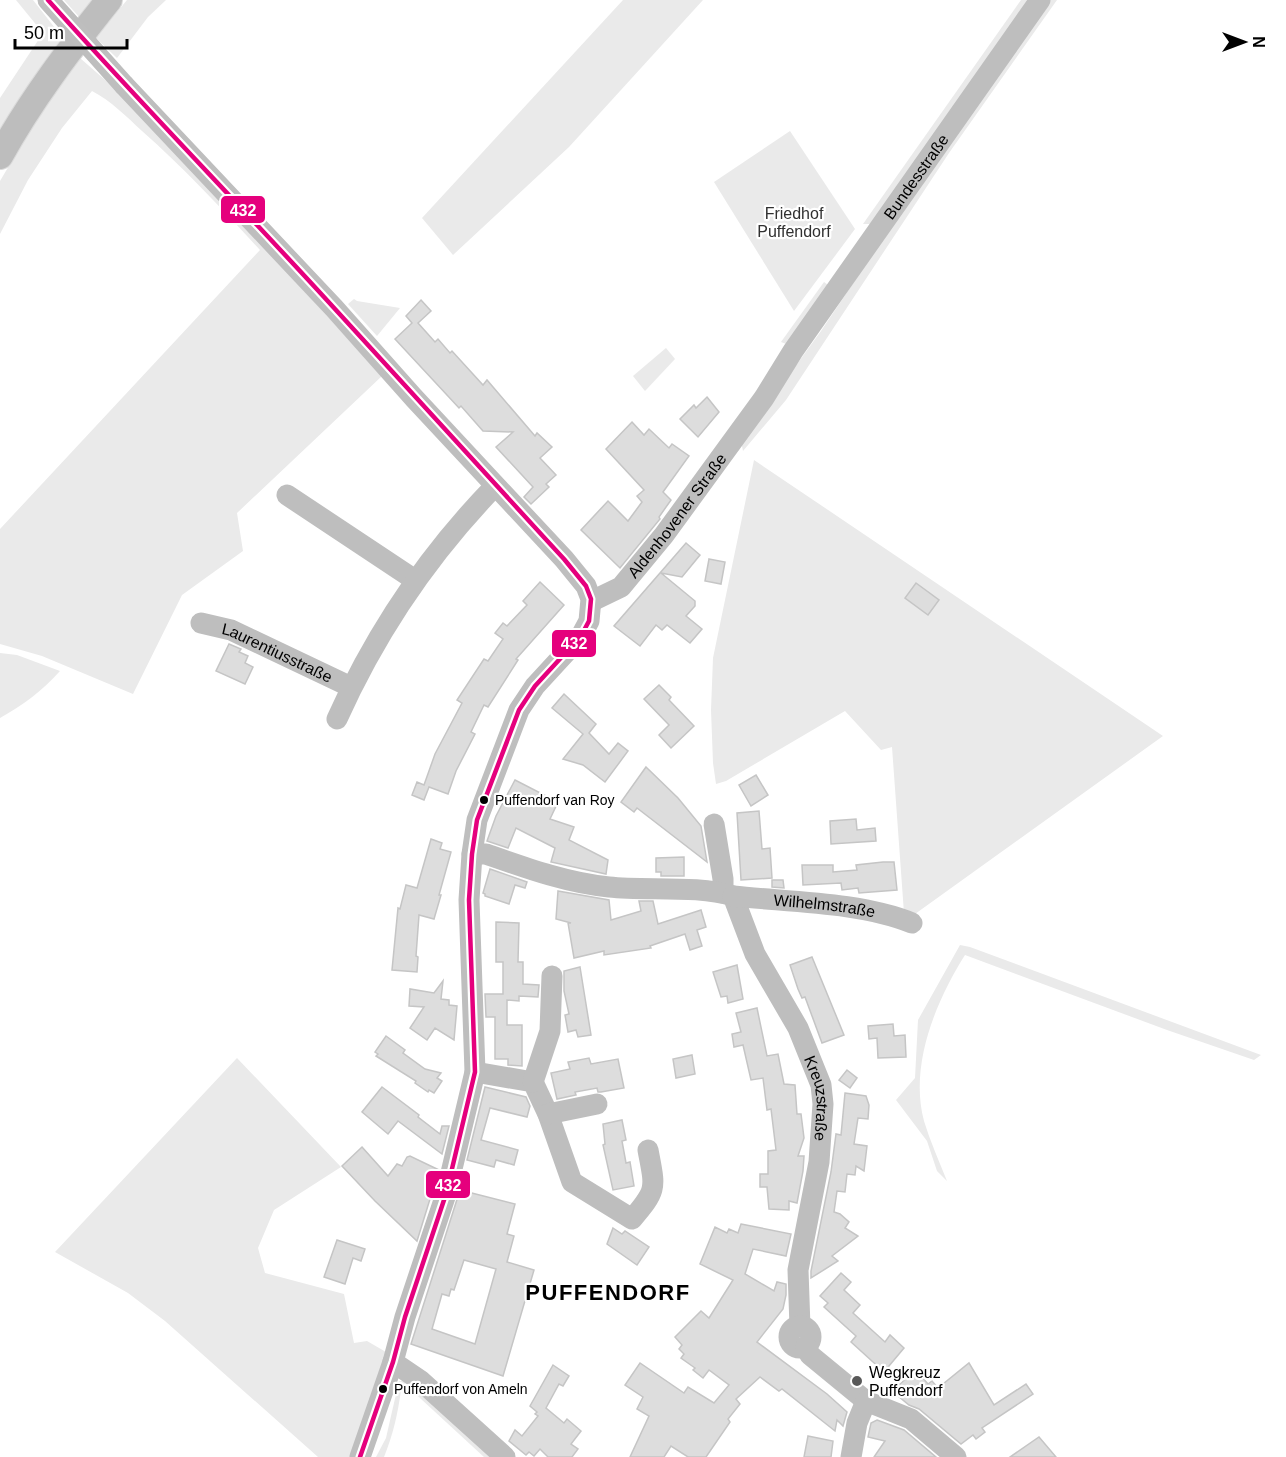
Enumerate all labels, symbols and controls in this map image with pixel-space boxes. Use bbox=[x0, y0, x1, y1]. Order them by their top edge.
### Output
scale bar bbox=[15, 12, 128, 50]
north arrow bbox=[1214, 12, 1274, 72]
text: 50 m bbox=[24, 23, 64, 43]
text: N bbox=[1250, 36, 1267, 48]
street label: Bundesstraße bbox=[880, 131, 952, 222]
line badge: 432 bbox=[220, 195, 266, 224]
text: 432 bbox=[230, 202, 256, 219]
park label: Friedhof Puffendorf bbox=[757, 205, 831, 240]
street label: Aldenhovener Straße bbox=[624, 450, 729, 581]
street label: Laurentiusstraße bbox=[220, 620, 335, 685]
line badge: 432 bbox=[551, 629, 597, 658]
text: 432 bbox=[561, 635, 587, 652]
place label: Puffendorf van Roy bbox=[495, 792, 615, 808]
marker: Puffendorf van Roy bbox=[478, 794, 490, 806]
street label: Wilhelmstraße bbox=[773, 891, 877, 920]
street label: Kreuzstraße bbox=[802, 1053, 831, 1142]
line badge: 432 bbox=[425, 1170, 471, 1199]
text: 432 bbox=[435, 1177, 461, 1194]
district label: PUFFENDORF bbox=[525, 1280, 691, 1305]
place label: Wegkreuz Puffendorf bbox=[869, 1364, 943, 1399]
marker: Wegkreuz Puffendorf bbox=[850, 1374, 864, 1388]
place label: Puffendorf von Ameln bbox=[394, 1381, 528, 1397]
marker: Puffendorf von Ameln bbox=[377, 1383, 389, 1395]

